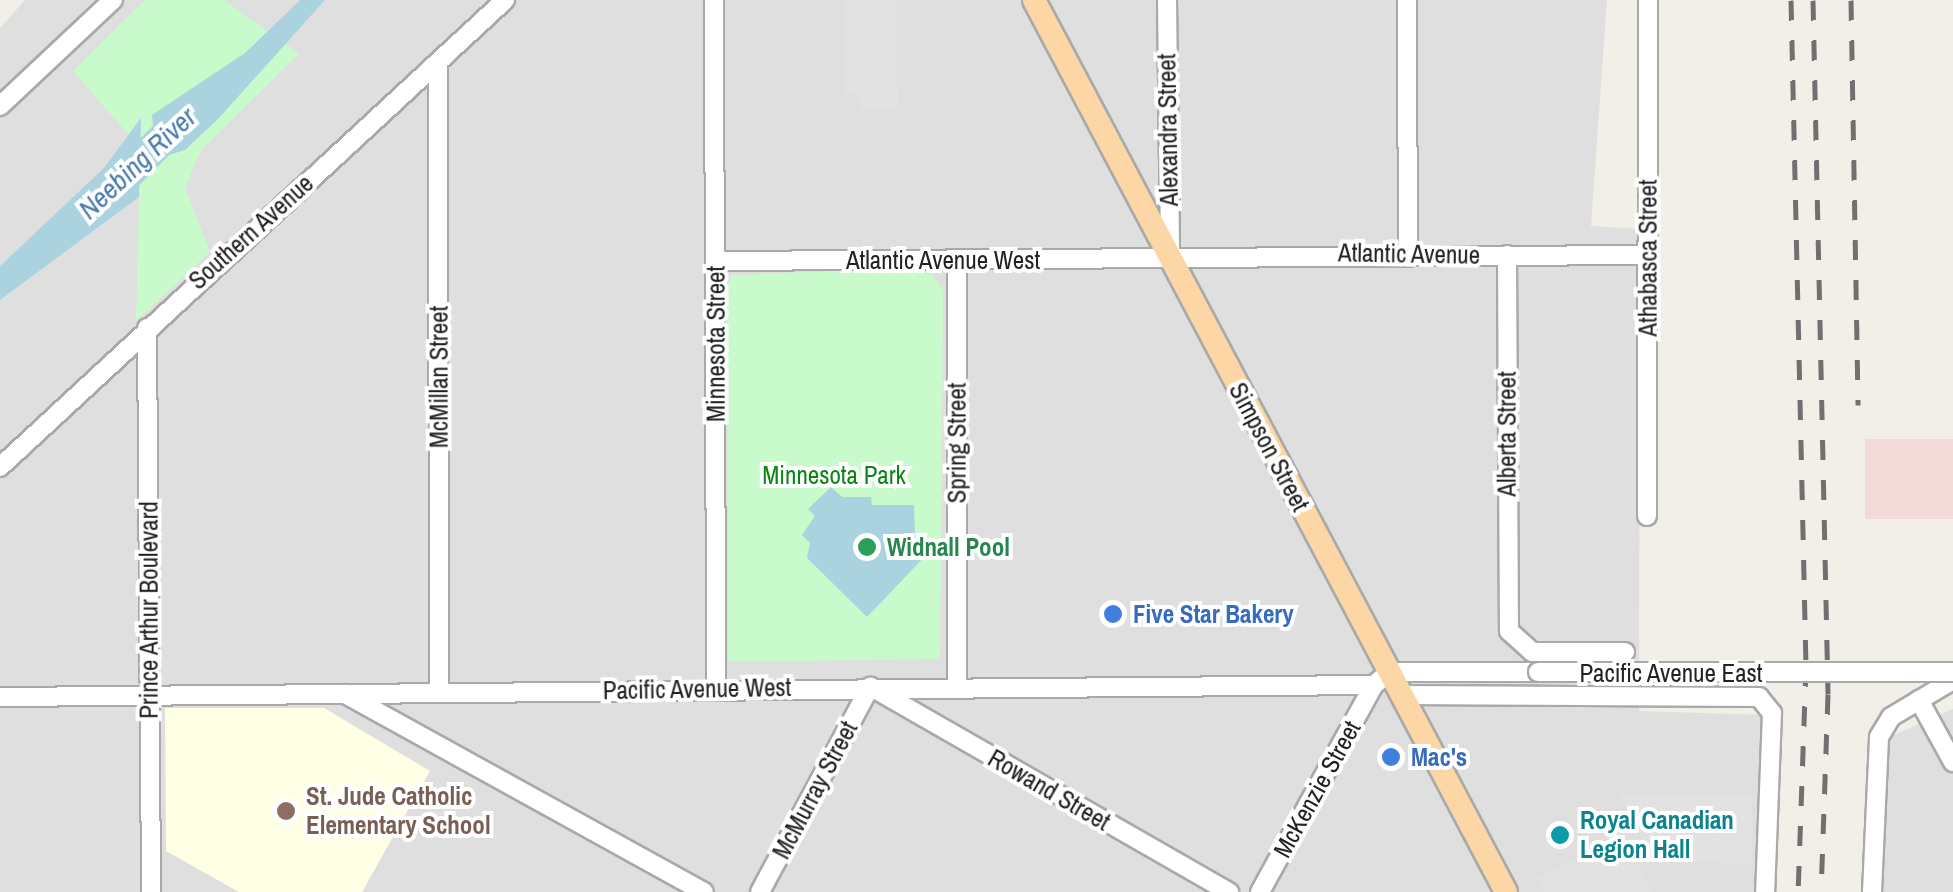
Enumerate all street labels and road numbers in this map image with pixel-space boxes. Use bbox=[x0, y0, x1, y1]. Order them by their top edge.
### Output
street label: Alexandra Street bbox=[1152, 53, 1184, 207]
street label: Southern Avenue bbox=[182, 168, 320, 296]
street label: Athabasca Street bbox=[1633, 179, 1663, 337]
street label: Atlantic Avenue bbox=[1337, 238, 1481, 270]
street label: Atlantic Avenue West bbox=[845, 245, 1041, 275]
street label: Minnesota Street bbox=[701, 266, 731, 422]
street label: McMillan Street bbox=[424, 306, 454, 448]
street label: Alberta Street bbox=[1492, 371, 1522, 497]
street label: Simpson Street bbox=[1223, 378, 1315, 516]
street label: Spring Street bbox=[942, 383, 972, 503]
street label: Prince Arthur Boulevard bbox=[134, 501, 164, 719]
street label: Pacific Avenue East bbox=[1579, 658, 1763, 688]
street label: Pacific Avenue West bbox=[602, 672, 792, 706]
street label: McKenzie Street bbox=[1267, 715, 1367, 863]
street label: McMurray Street bbox=[766, 716, 864, 864]
street label: Rowand Street bbox=[983, 743, 1115, 837]

